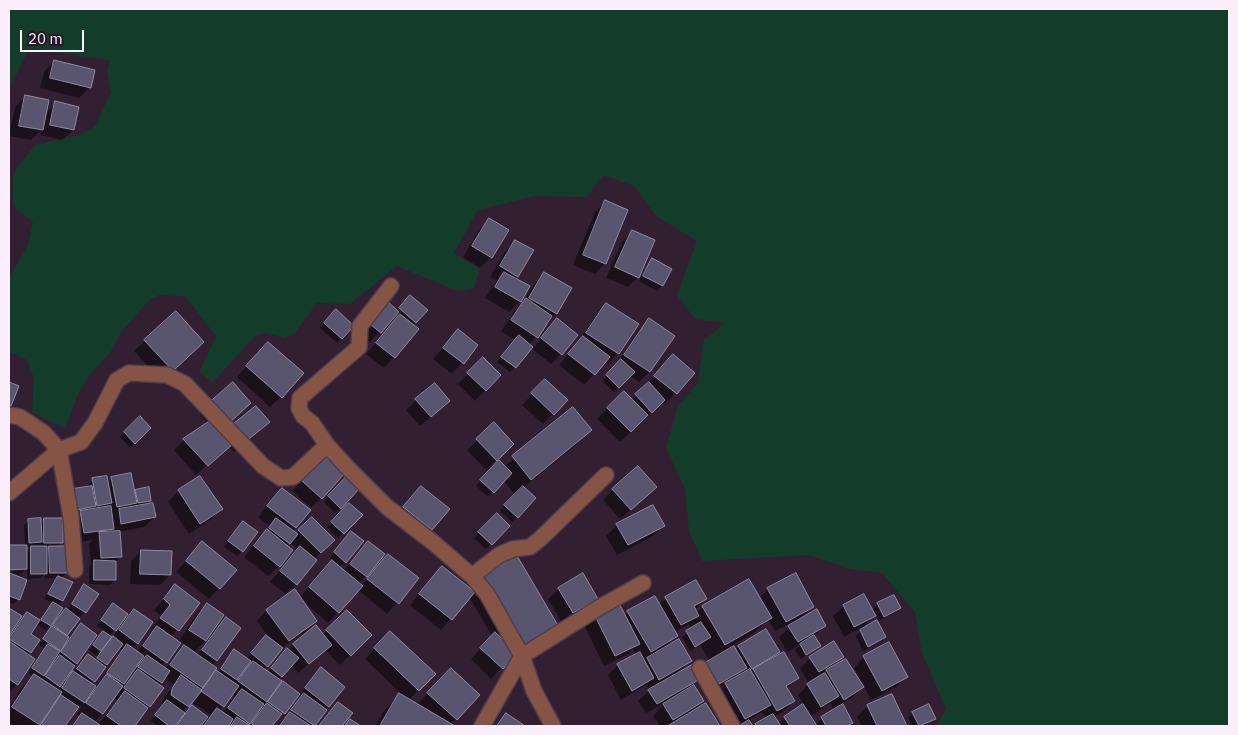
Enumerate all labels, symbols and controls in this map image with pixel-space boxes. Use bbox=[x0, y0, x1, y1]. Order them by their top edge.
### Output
scale bar bbox=[22, 20, 86, 52]
text: 20 m bbox=[28, 29, 63, 48]

